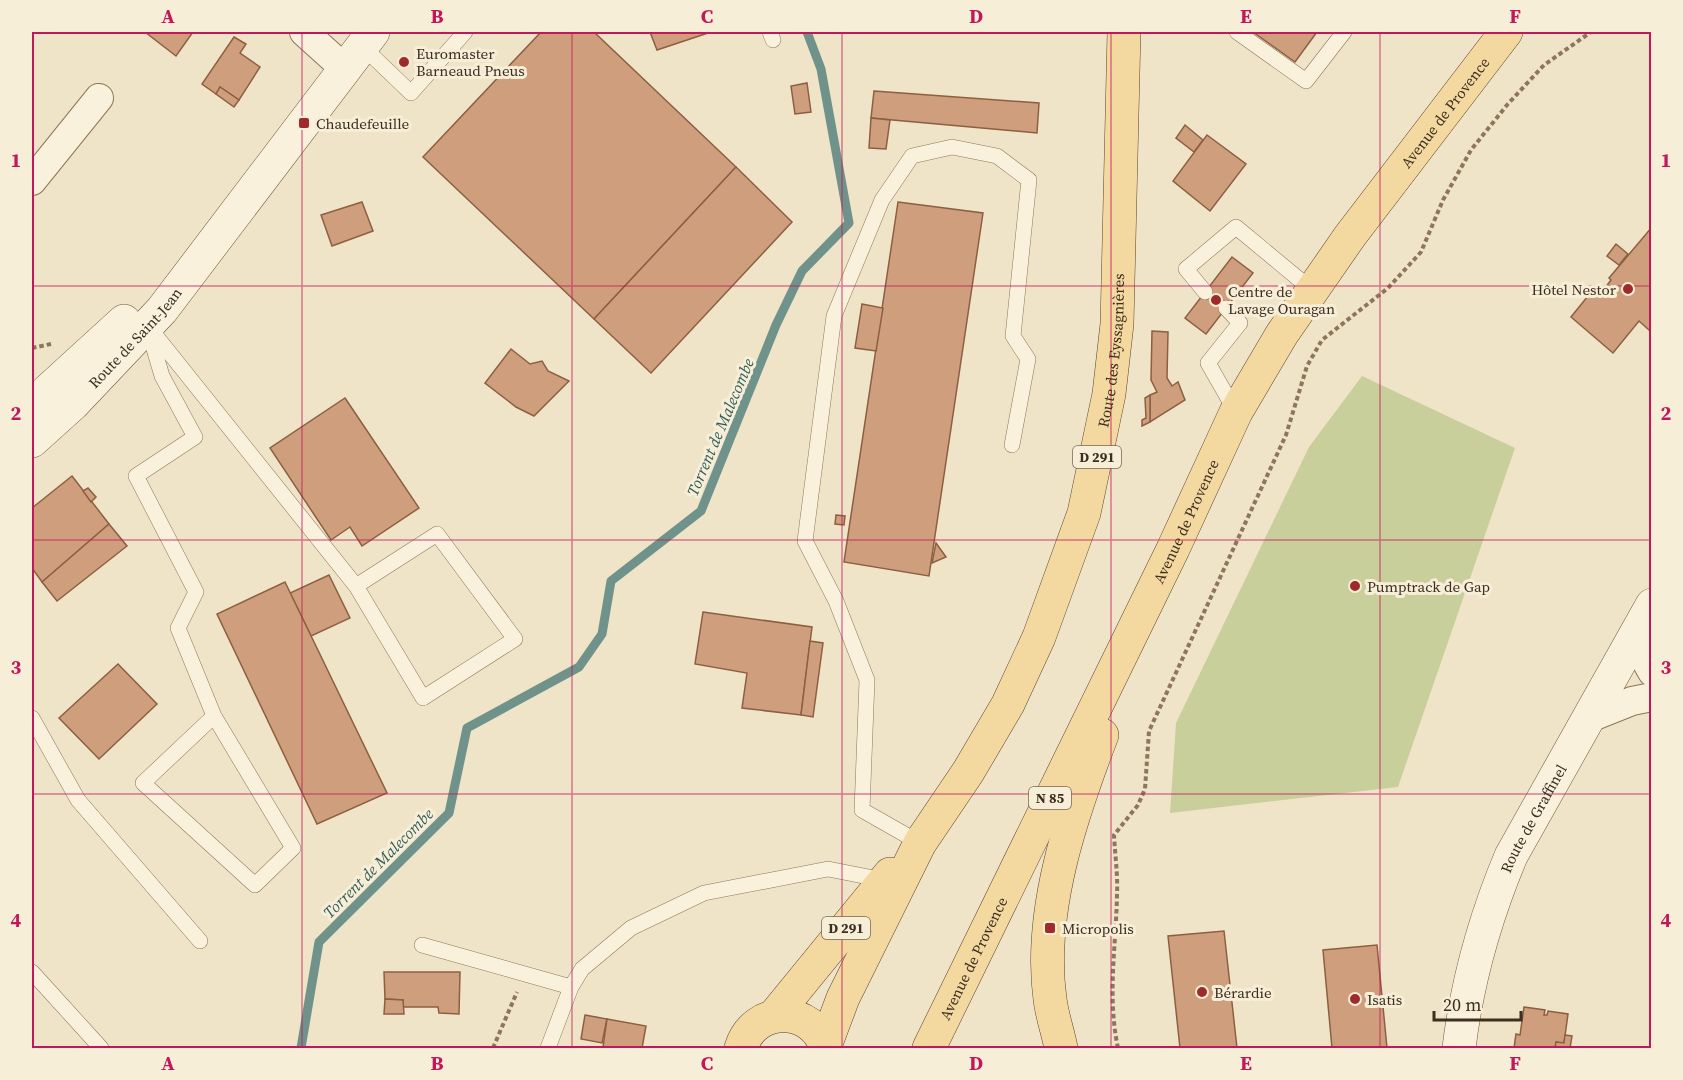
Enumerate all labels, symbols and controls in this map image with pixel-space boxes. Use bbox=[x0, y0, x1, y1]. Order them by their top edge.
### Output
text: A bbox=[161, 2, 175, 30]
text: B bbox=[430, 2, 444, 30]
text: C bbox=[701, 2, 713, 30]
text: D bbox=[969, 2, 983, 30]
text: E bbox=[1240, 2, 1252, 30]
text: F bbox=[1509, 2, 1521, 30]
place label: Euromaster Barneaud Pneus bbox=[416, 43, 525, 81]
street label: Avenue de Provence bbox=[1395, 52, 1494, 172]
marker: Euromaster Barneaud Pneus bbox=[397, 55, 411, 69]
place label: Chaudefeuille bbox=[316, 113, 410, 134]
marker: Chaudefeuille bbox=[297, 116, 311, 130]
text: 1 bbox=[11, 146, 21, 174]
text: 1 bbox=[1661, 146, 1671, 174]
street label: Route des Eyssagnières bbox=[1092, 273, 1129, 429]
place label: Hôtel Nestor bbox=[1532, 279, 1617, 300]
place label: Centre de Lavage Ouragan bbox=[1228, 281, 1335, 319]
marker: Hôtel Nestor bbox=[1621, 282, 1635, 296]
street label: Route de Saint-Jean bbox=[83, 283, 186, 392]
marker: Centre de Lavage Ouragan bbox=[1209, 293, 1223, 307]
water label: Torrent de Malecombe bbox=[681, 354, 759, 499]
text: 2 bbox=[11, 399, 22, 427]
text: 2 bbox=[1661, 399, 1672, 427]
road number: D 291 bbox=[1073, 446, 1121, 468]
street label: Avenue de Provence bbox=[1147, 455, 1224, 587]
place label: Pumptrack de Gap bbox=[1367, 576, 1490, 597]
marker: Pumptrack de Gap bbox=[1348, 579, 1362, 593]
text: 3 bbox=[11, 653, 22, 681]
text: 3 bbox=[1661, 653, 1672, 681]
street label: Route de Graffinel bbox=[1495, 760, 1571, 876]
road number: N 85 bbox=[1029, 787, 1071, 809]
water label: Torrent de Malecombe bbox=[318, 803, 438, 923]
street label: Avenue de Provence bbox=[934, 893, 1012, 1023]
text: 4 bbox=[11, 906, 22, 934]
text: 4 bbox=[1661, 906, 1672, 934]
road number: D 291 bbox=[822, 917, 870, 939]
place label: Micropolis bbox=[1062, 918, 1134, 939]
marker: Micropolis bbox=[1043, 921, 1057, 935]
place label: Bérardie bbox=[1214, 982, 1272, 1003]
scale bar bbox=[1434, 984, 1521, 1022]
marker: Bérardie bbox=[1195, 985, 1209, 999]
place label: Isatis bbox=[1367, 989, 1402, 1010]
marker: Isatis bbox=[1348, 992, 1362, 1006]
text: 20 m bbox=[1443, 992, 1481, 1017]
text: A bbox=[161, 1049, 175, 1077]
text: B bbox=[430, 1049, 444, 1077]
text: C bbox=[701, 1049, 713, 1077]
text: D bbox=[969, 1049, 983, 1077]
text: E bbox=[1240, 1049, 1252, 1077]
text: F bbox=[1509, 1049, 1521, 1077]

